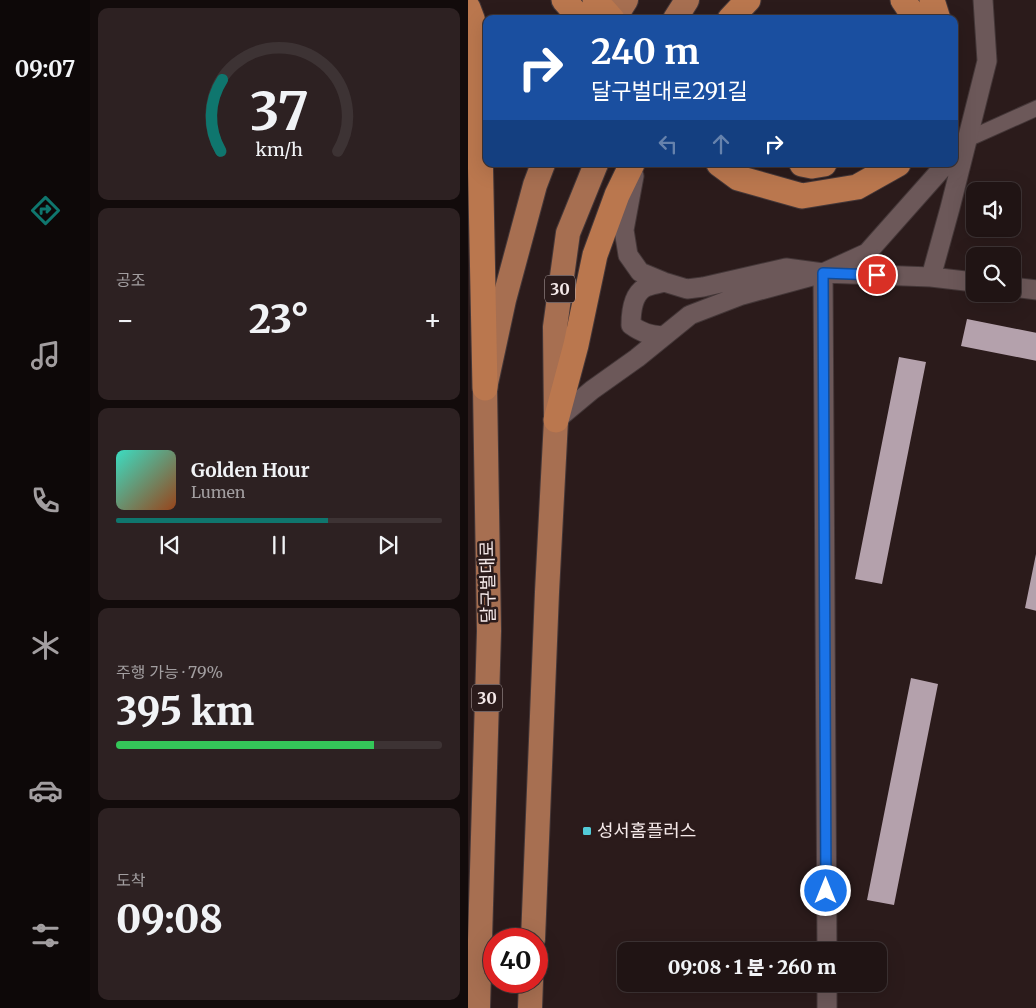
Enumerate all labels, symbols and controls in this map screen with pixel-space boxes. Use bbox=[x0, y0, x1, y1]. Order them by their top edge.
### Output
text: 240 m bbox=[591, 30, 699, 74]
icon: right bbox=[508, 35, 573, 100]
text: 09:07 bbox=[15, 55, 75, 83]
text: 달구벌대로291길 bbox=[591, 77, 747, 105]
text: 37 bbox=[250, 79, 308, 144]
icon: left bbox=[654, 130, 682, 158]
icon: ahead bbox=[707, 130, 735, 158]
icon: right bbox=[760, 130, 788, 158]
text: km/h bbox=[255, 138, 303, 161]
map controls bbox=[966, 182, 1021, 302]
button: sound bbox=[966, 182, 1021, 237]
icon: directions bbox=[28, 193, 63, 228]
button: search bbox=[966, 247, 1021, 302]
pin bbox=[856, 254, 898, 296]
icon: arrive bbox=[863, 261, 891, 289]
text: 공조 bbox=[116, 270, 145, 290]
road number: 30 bbox=[545, 276, 575, 302]
text: 23° bbox=[249, 296, 309, 343]
text: − bbox=[116, 302, 135, 338]
text: + bbox=[423, 302, 442, 338]
icon: music bbox=[28, 338, 63, 373]
text: Golden Hour bbox=[191, 458, 310, 482]
text: Lumen bbox=[191, 482, 245, 502]
icon: phone bbox=[28, 483, 63, 518]
icon: previous bbox=[156, 531, 184, 559]
icon: pause bbox=[265, 531, 293, 559]
icon: next bbox=[374, 531, 402, 559]
street label: 달구벌대로 bbox=[475, 540, 500, 624]
icon: climate bbox=[28, 628, 63, 663]
text: 주행 가능 · 79% bbox=[116, 662, 223, 682]
road number: 30 bbox=[472, 684, 502, 711]
text: 395 km bbox=[116, 688, 254, 735]
icon: car bbox=[28, 773, 63, 808]
place label: 성서홈플러스 bbox=[597, 819, 696, 842]
marker: 성서홈플러스 bbox=[581, 825, 593, 837]
position arrow bbox=[799, 864, 851, 916]
text: 도착 bbox=[116, 870, 145, 890]
text: 09:08 bbox=[116, 896, 223, 943]
icon: filters bbox=[28, 918, 63, 953]
speed limit sign: 40 bbox=[483, 928, 548, 993]
text: 09:08 · 1 분 · 260 m bbox=[668, 955, 836, 979]

